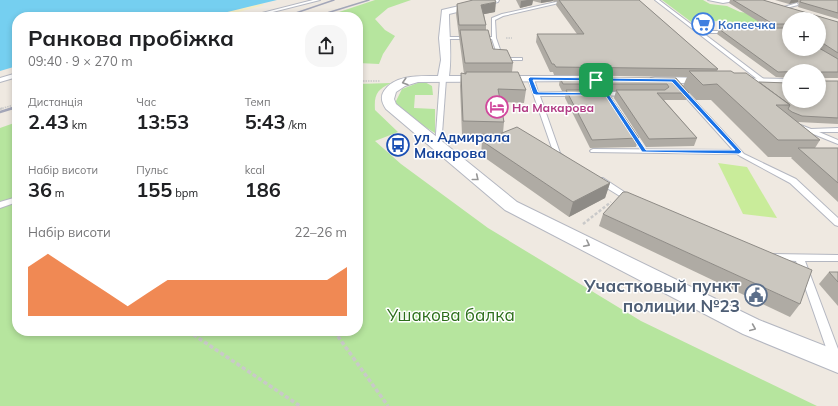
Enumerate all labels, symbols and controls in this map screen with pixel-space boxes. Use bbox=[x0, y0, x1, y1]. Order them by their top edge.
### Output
supermarket icon: Копеечка bbox=[690, 11, 716, 37]
map controls bbox=[782, 12, 826, 108]
button: + bbox=[782, 12, 826, 56]
place label: Копеечка bbox=[718, 17, 776, 32]
text: Ранкова пробіжка bbox=[28, 24, 234, 52]
button: share bbox=[305, 25, 347, 67]
text: 09:40 · 9 × 270 m bbox=[28, 53, 133, 69]
pin bbox=[579, 63, 613, 97]
button: − bbox=[782, 64, 826, 108]
icon: arrive bbox=[585, 69, 607, 91]
one-way arrow bbox=[402, 77, 409, 86]
hotel icon: На Макарова bbox=[484, 94, 510, 120]
text: Дистанція bbox=[28, 95, 83, 109]
text: Час bbox=[136, 95, 156, 109]
text: Темп bbox=[245, 95, 271, 109]
place label: На Макарова bbox=[512, 100, 594, 115]
text: 2.43 bbox=[28, 109, 69, 134]
text: 13:53 bbox=[136, 109, 189, 134]
text: 5:43 bbox=[245, 109, 286, 134]
text: km bbox=[69, 118, 87, 132]
text: /km bbox=[286, 118, 307, 132]
place label: ул. Адмирала Макарова bbox=[414, 128, 510, 162]
bus stop icon: ул. Адмирала Макарова bbox=[385, 132, 411, 158]
text: Набір висоти bbox=[28, 163, 98, 177]
text: Пульс bbox=[136, 163, 168, 177]
text: kcal bbox=[245, 163, 265, 177]
one-way arrow bbox=[472, 173, 479, 180]
text: 36 bbox=[28, 177, 52, 202]
text: 155 bbox=[136, 177, 172, 202]
text: 186 bbox=[245, 177, 281, 202]
text: m bbox=[52, 186, 65, 200]
text: bpm bbox=[172, 186, 198, 200]
text: Набір висоти bbox=[28, 224, 111, 240]
text: 22–26 m bbox=[294, 224, 347, 240]
one-way arrow bbox=[583, 239, 590, 247]
place label: Участковый пункт полиции №23 bbox=[583, 275, 741, 316]
public building icon: Участковый пункт полиции №23 bbox=[743, 282, 769, 308]
park label: Ушакова балка bbox=[386, 304, 515, 325]
one-way arrow bbox=[750, 323, 757, 331]

